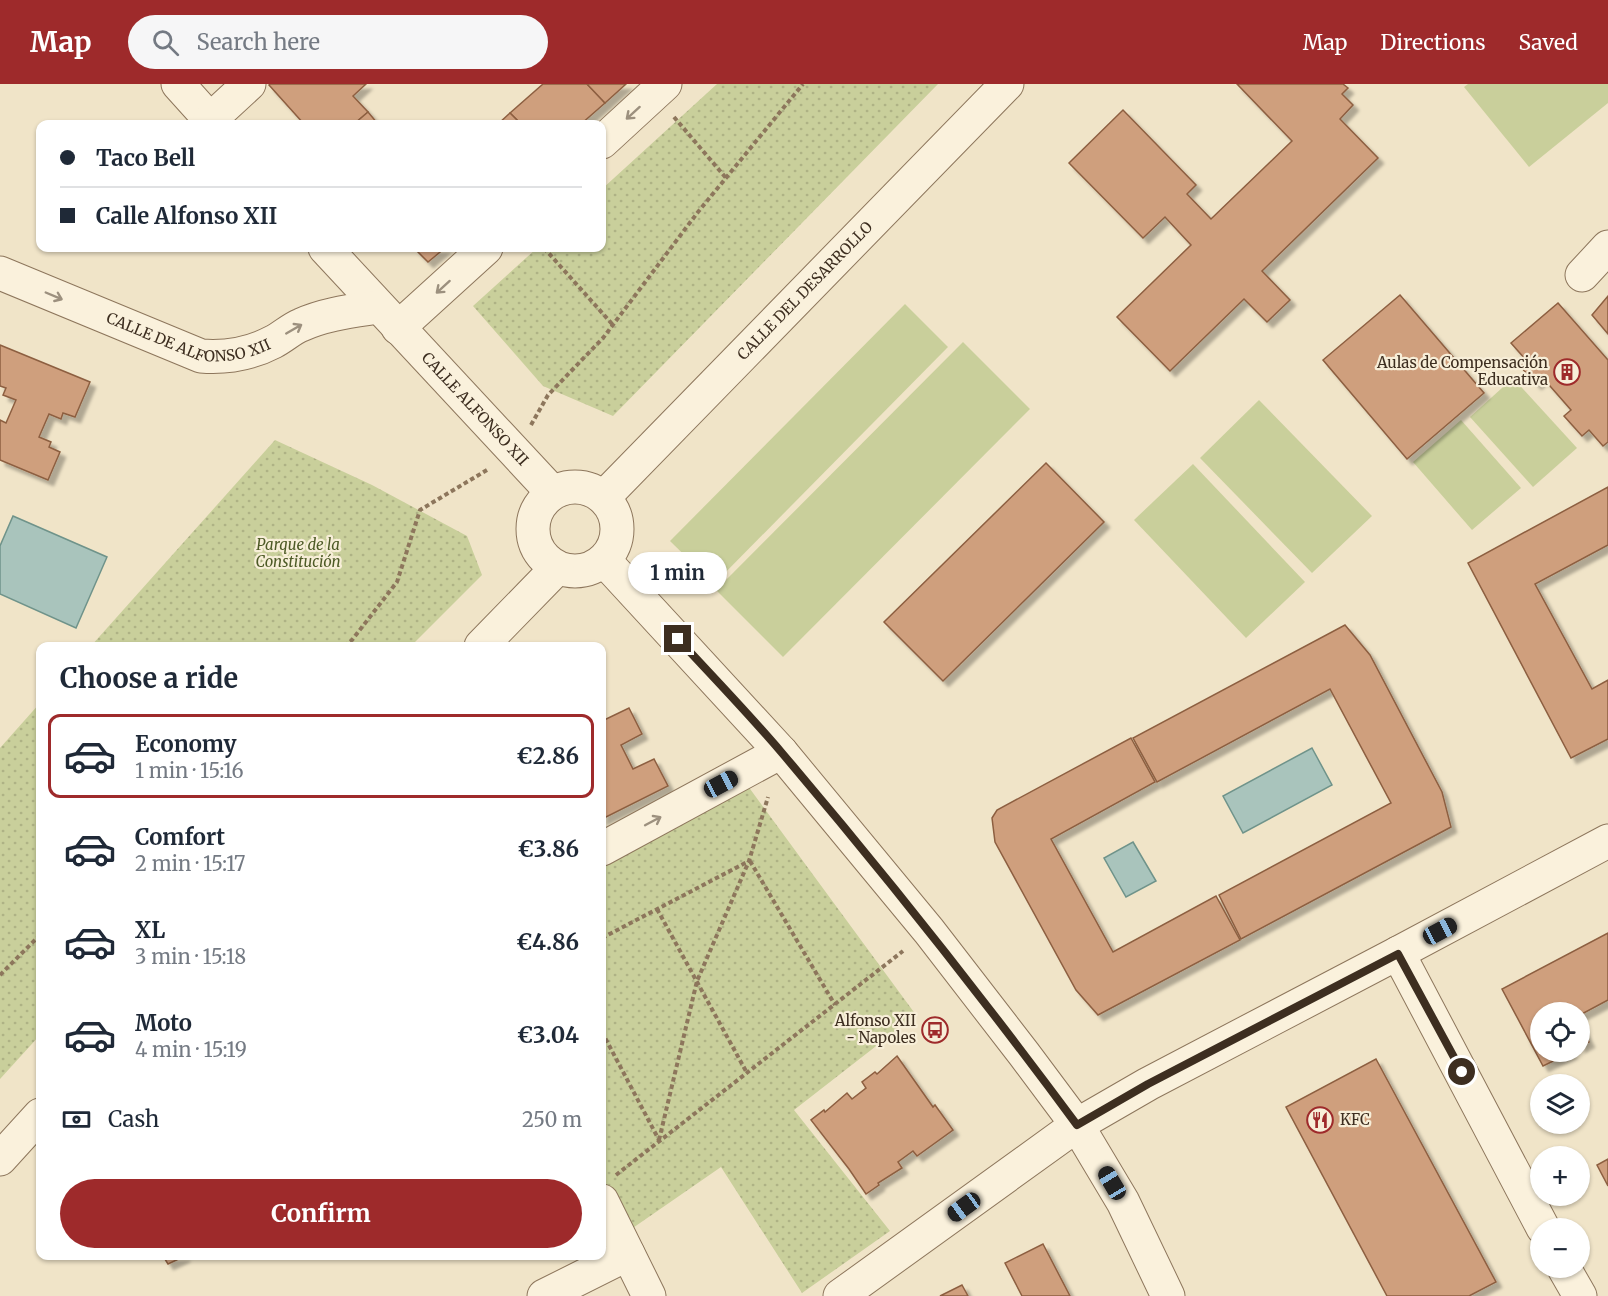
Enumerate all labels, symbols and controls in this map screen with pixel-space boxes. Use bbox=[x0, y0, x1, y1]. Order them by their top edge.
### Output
search box bbox=[128, 15, 548, 69]
text: Map bbox=[30, 24, 92, 60]
icon: search bbox=[149, 26, 182, 59]
text: Search here bbox=[197, 28, 320, 56]
text: Map bbox=[1303, 29, 1347, 56]
text: Directions bbox=[1380, 29, 1485, 56]
text: Saved bbox=[1518, 29, 1578, 56]
one-way arrow bbox=[626, 106, 641, 120]
text: Taco Bell bbox=[96, 144, 195, 172]
text: Calle Alfonso XII bbox=[96, 202, 277, 230]
street label: CALLE DEL DESARROLLO bbox=[733, 217, 877, 364]
one-way arrow bbox=[436, 280, 451, 294]
one-way arrow bbox=[44, 291, 63, 302]
street label: CALLE DE ALFONSO XII bbox=[104, 308, 273, 366]
one-way arrow bbox=[285, 323, 302, 335]
street label: CALLE ALFONSO XII bbox=[418, 348, 533, 469]
place label: Aulas de Compensación Educativa bbox=[1376, 353, 1548, 389]
building icon: Aulas de Compensación Educativa bbox=[1552, 357, 1582, 387]
park label: Parque de la Constitución bbox=[255, 535, 341, 571]
callout: 1 min bbox=[628, 552, 728, 594]
text: 1 min bbox=[650, 560, 705, 585]
route end bbox=[664, 625, 691, 652]
text: Choose a ride bbox=[60, 661, 238, 695]
icon: car bbox=[63, 729, 117, 783]
text: Economy bbox=[135, 730, 236, 758]
text: €2.86 bbox=[516, 742, 579, 770]
text: 1 min · 15:16 bbox=[135, 758, 244, 783]
car bbox=[701, 768, 741, 800]
one-way arrow bbox=[644, 815, 661, 827]
icon: car bbox=[63, 822, 117, 876]
text: Comfort bbox=[135, 823, 225, 851]
text: €3.86 bbox=[517, 835, 579, 863]
text: 2 min · 15:17 bbox=[135, 851, 245, 876]
icon: car bbox=[63, 915, 117, 969]
car bbox=[1420, 915, 1460, 947]
text: XL bbox=[135, 916, 165, 944]
text: €4.86 bbox=[516, 928, 579, 956]
text: 3 min · 15:18 bbox=[135, 944, 246, 969]
map controls bbox=[1530, 1002, 1590, 1278]
button: locate bbox=[1530, 1002, 1590, 1062]
icon: car bbox=[63, 1008, 117, 1062]
text: Moto bbox=[135, 1009, 192, 1037]
place label: Alfonso XII - Napoles bbox=[834, 1011, 916, 1047]
bus stop icon: Alfonso XII - Napoles bbox=[920, 1015, 950, 1045]
text: €3.04 bbox=[517, 1021, 579, 1049]
text: 4 min · 15:19 bbox=[135, 1037, 247, 1062]
route start bbox=[1448, 1058, 1475, 1085]
button: layers bbox=[1530, 1074, 1590, 1134]
icon: cash bbox=[60, 1103, 93, 1136]
text: Cash bbox=[108, 1105, 159, 1133]
restaurant icon: KFC bbox=[1305, 1105, 1335, 1135]
text: 250 m bbox=[522, 1107, 582, 1132]
place label: KFC bbox=[1340, 1110, 1370, 1129]
button: + bbox=[1530, 1146, 1590, 1206]
car bbox=[1095, 1163, 1129, 1203]
button: Confirm bbox=[60, 1179, 582, 1248]
car bbox=[944, 1189, 984, 1225]
button: − bbox=[1530, 1218, 1590, 1278]

